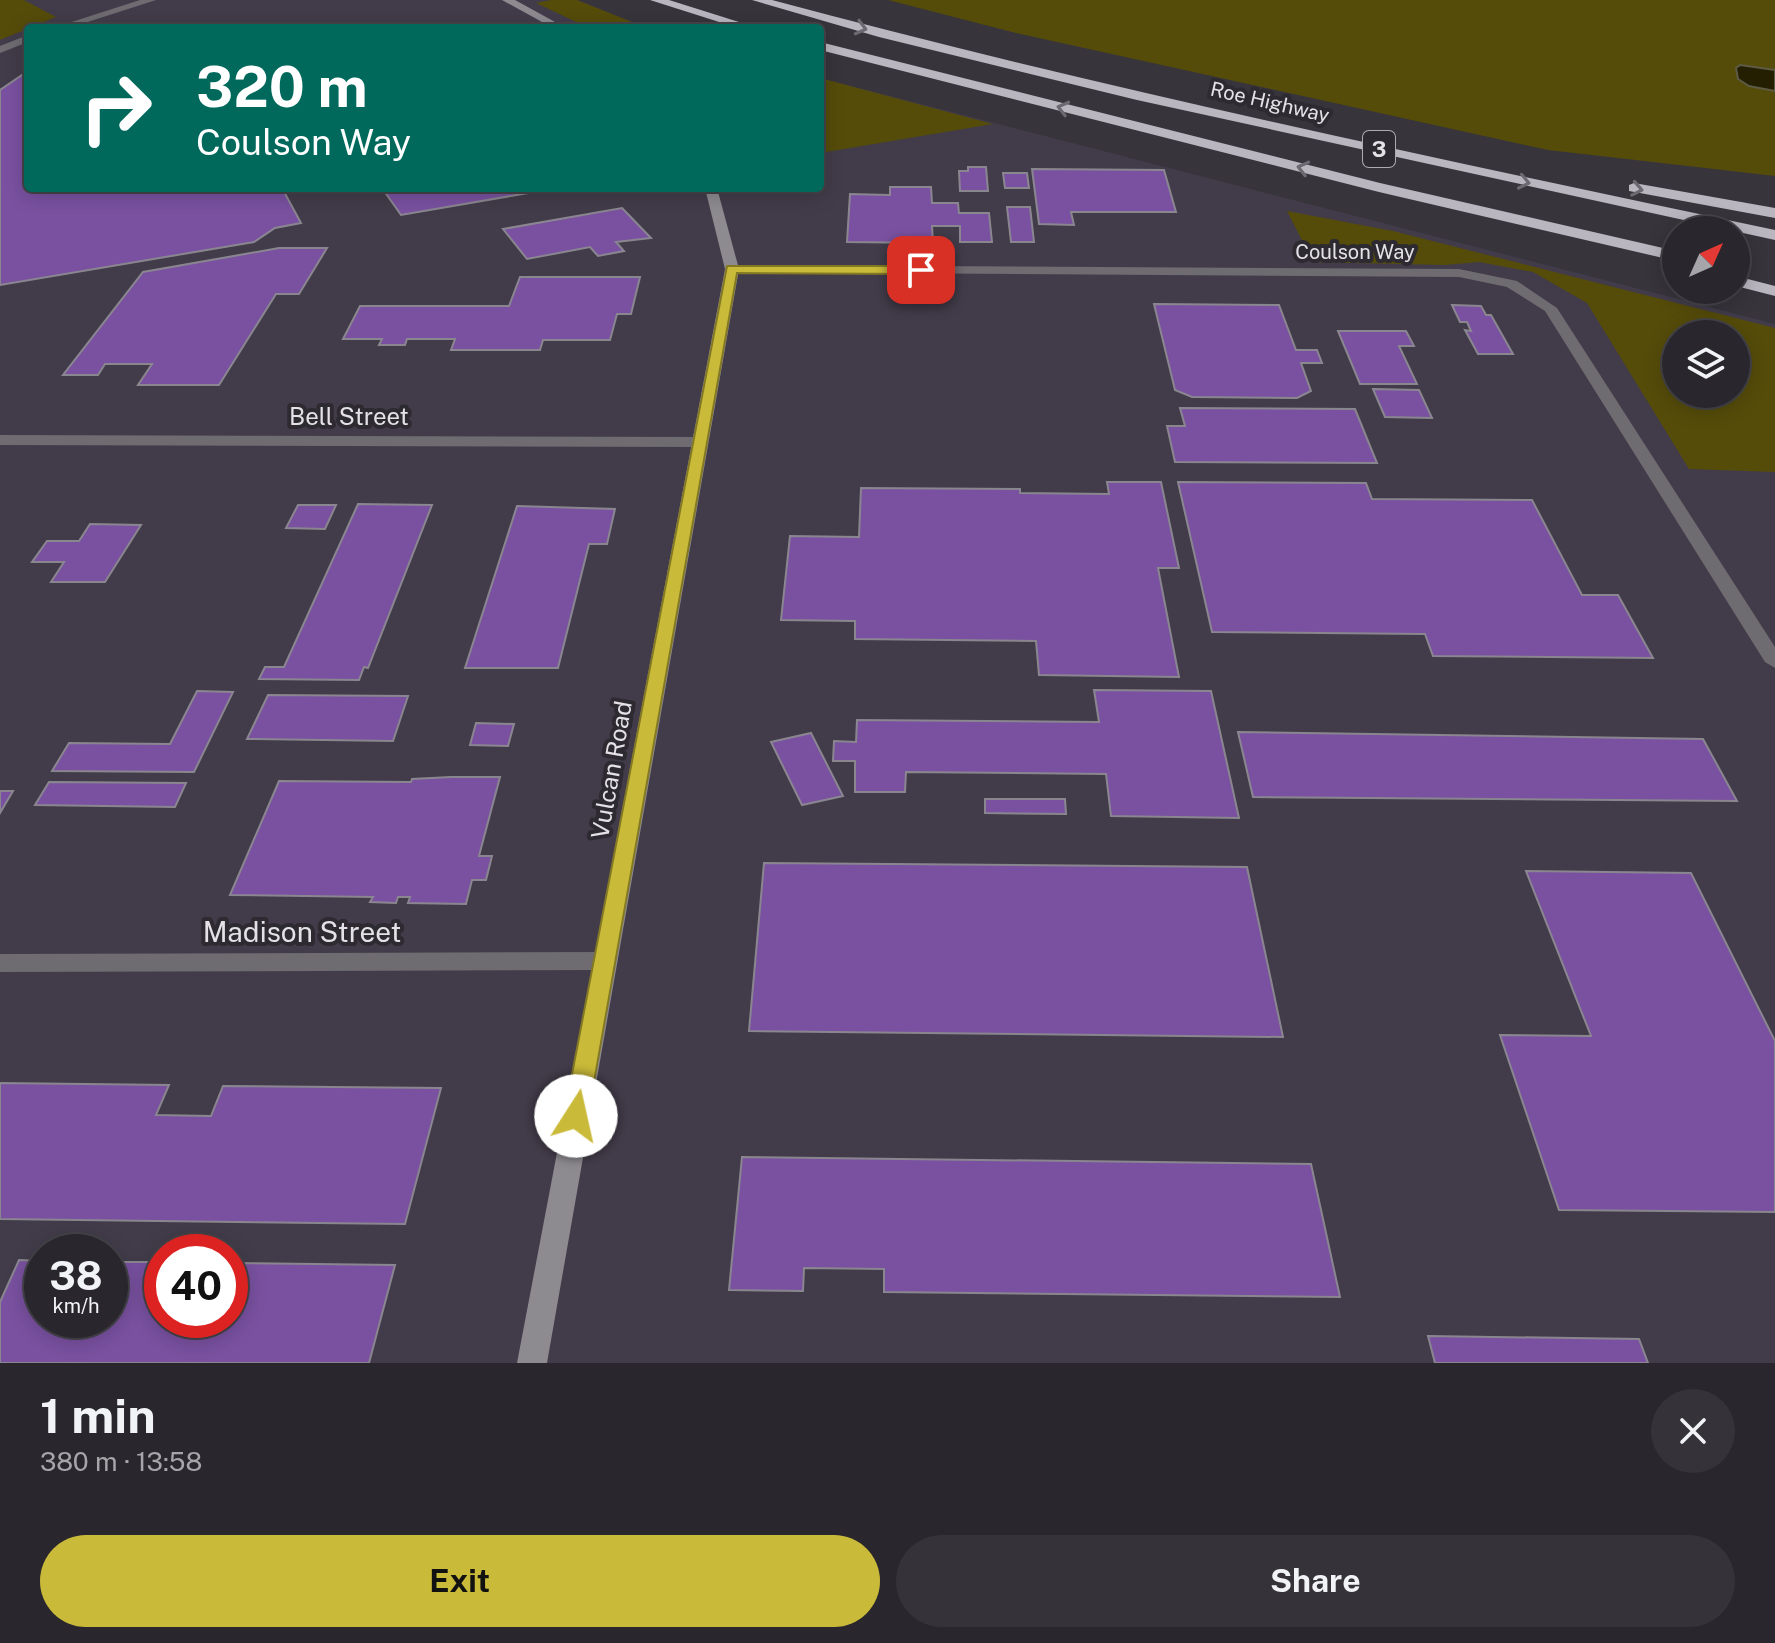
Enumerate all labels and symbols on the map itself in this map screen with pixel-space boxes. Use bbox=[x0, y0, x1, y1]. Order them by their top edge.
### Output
one-way arrow bbox=[853, 19, 867, 35]
street label: Roe Highway bbox=[1208, 77, 1332, 127]
one-way arrow bbox=[1057, 100, 1071, 117]
road number: 3 bbox=[1363, 131, 1395, 167]
one-way arrow bbox=[1296, 161, 1310, 178]
one-way arrow bbox=[1517, 173, 1531, 190]
one-way arrow bbox=[1630, 180, 1644, 197]
north arrow bbox=[1662, 216, 1750, 304]
pin bbox=[887, 236, 955, 304]
street label: Coulson Way bbox=[1295, 240, 1415, 264]
street label: Bell Street bbox=[289, 402, 409, 430]
street label: Vulcan Road bbox=[585, 699, 637, 841]
street label: Madison Street bbox=[203, 915, 401, 948]
position arrow bbox=[534, 1074, 618, 1158]
speed limit sign: 40 bbox=[144, 1234, 248, 1338]

